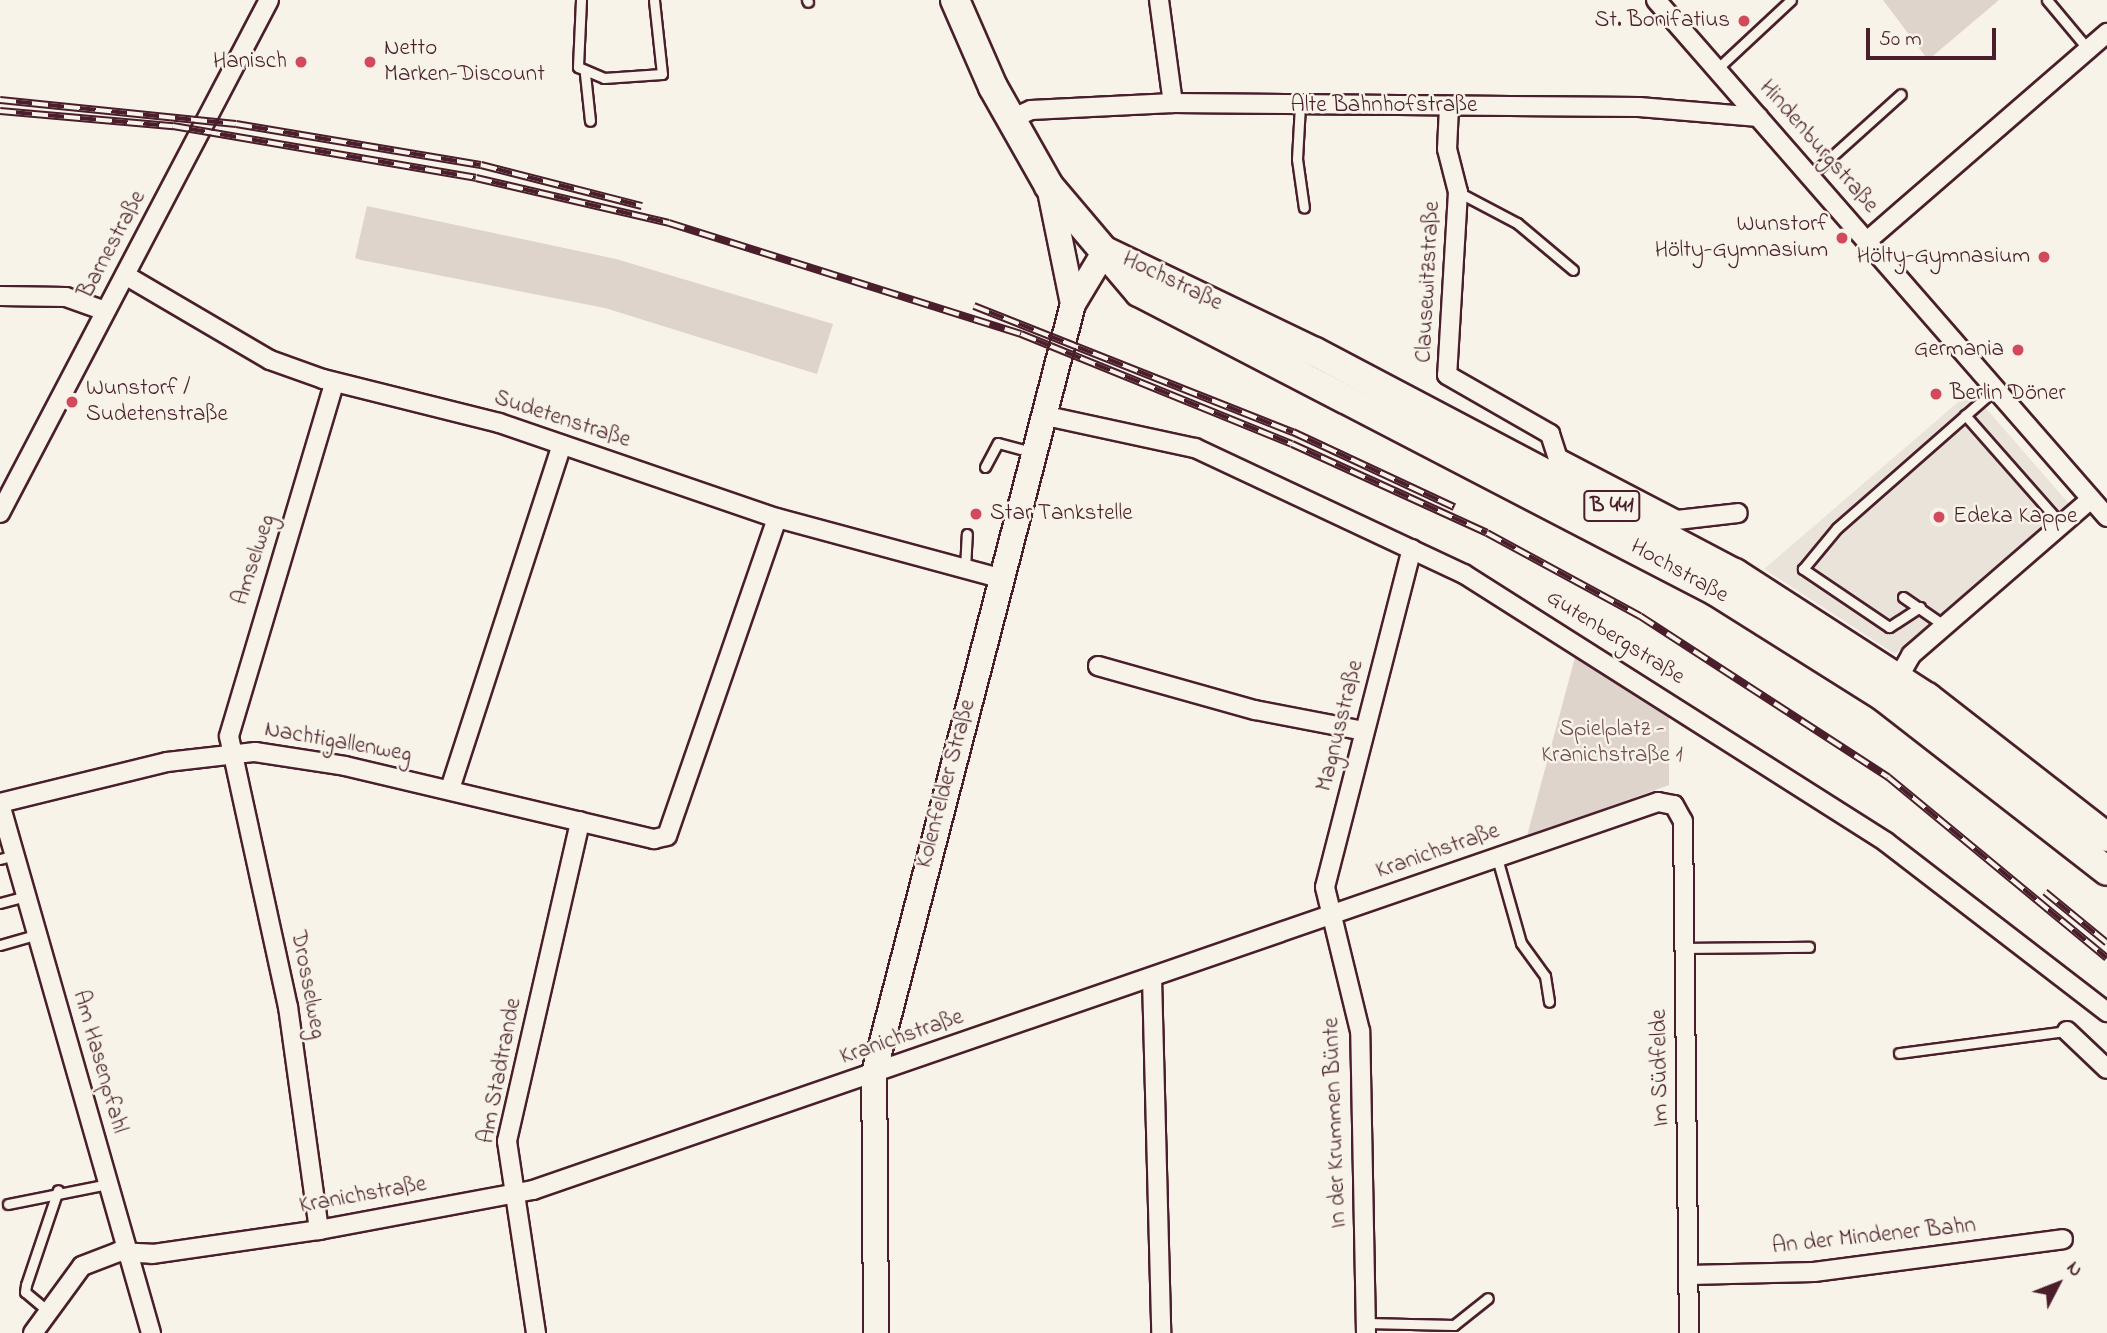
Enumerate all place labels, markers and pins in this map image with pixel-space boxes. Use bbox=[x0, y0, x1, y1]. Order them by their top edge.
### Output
place label: St. Bonifatius bbox=[1594, 7, 1730, 35]
marker: St. Bonifatius bbox=[1736, 13, 1752, 29]
place label: Netto Marken-Discount bbox=[384, 35, 545, 89]
place label: Hanisch bbox=[213, 48, 287, 76]
marker: Hanisch bbox=[293, 54, 309, 70]
marker: Netto Marken-Discount bbox=[362, 54, 378, 70]
place label: Wunstorf Hölty-Gymnasium bbox=[1655, 211, 1828, 265]
marker: Wunstorf Hölty-Gymnasium bbox=[1834, 230, 1850, 246]
place label: Hölty-Gymnasium bbox=[1857, 243, 2030, 271]
marker: Hölty-Gymnasium bbox=[2036, 249, 2052, 265]
place label: Germania bbox=[1914, 336, 2004, 364]
marker: Germania bbox=[2010, 342, 2026, 358]
place label: Wunstorf / Sudetenstraße bbox=[86, 375, 228, 429]
place label: Berlin Döner bbox=[1950, 380, 2066, 408]
marker: Berlin Döner bbox=[1928, 386, 1944, 402]
marker: Wunstorf / Sudetenstraße bbox=[64, 394, 80, 410]
place label: Star Tankstelle bbox=[990, 500, 1133, 528]
place label: Edeka Kappe bbox=[1953, 503, 2077, 531]
marker: Star Tankstelle bbox=[968, 506, 984, 522]
marker: Edeka Kappe bbox=[1931, 509, 1947, 525]

